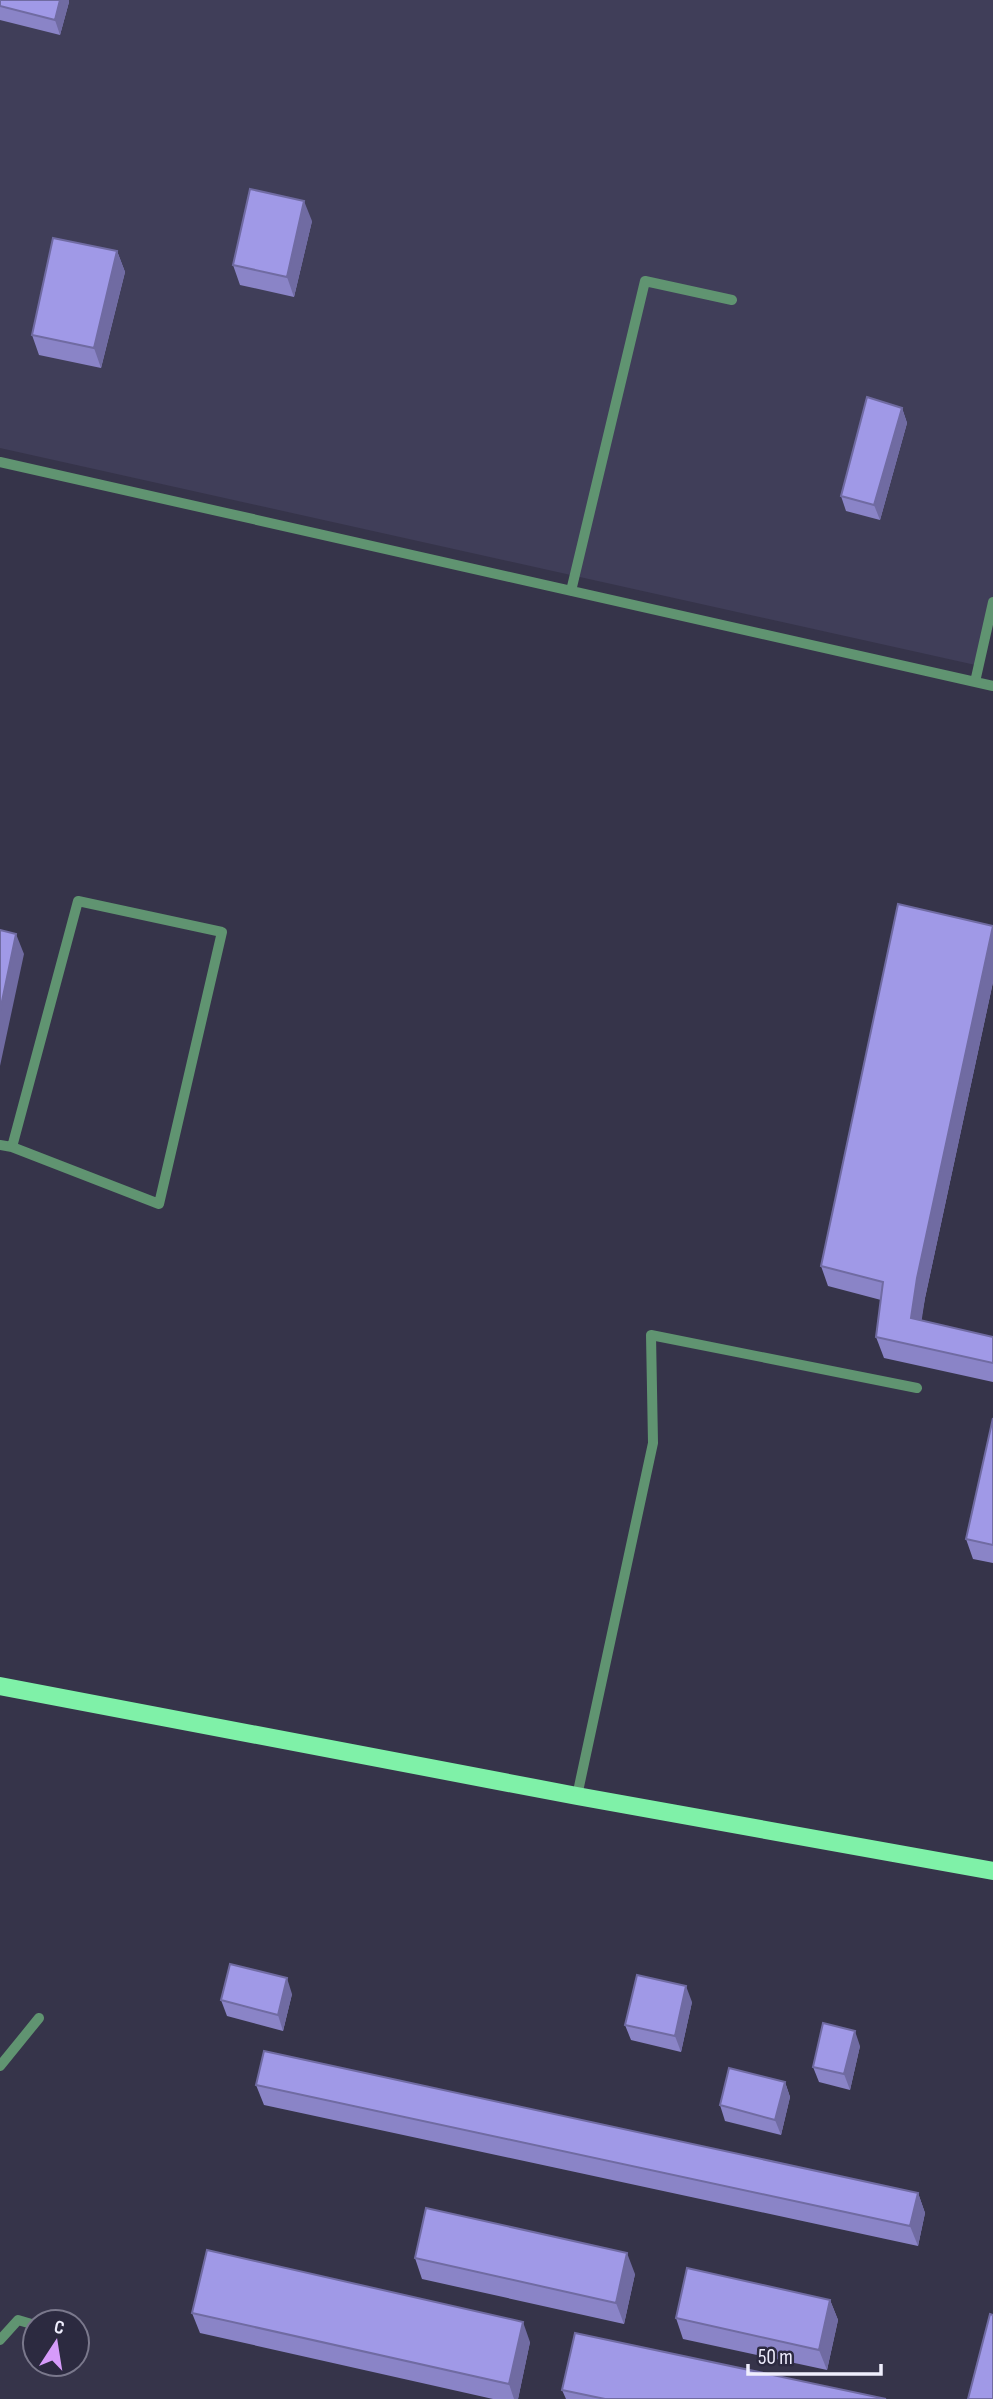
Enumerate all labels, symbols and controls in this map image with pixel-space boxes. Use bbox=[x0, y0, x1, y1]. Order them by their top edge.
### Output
north arrow bbox=[21, 2308, 91, 2378]
text: С bbox=[52, 2316, 67, 2340]
scale bar bbox=[748, 2332, 881, 2376]
text: 50 m bbox=[758, 2345, 793, 2370]

